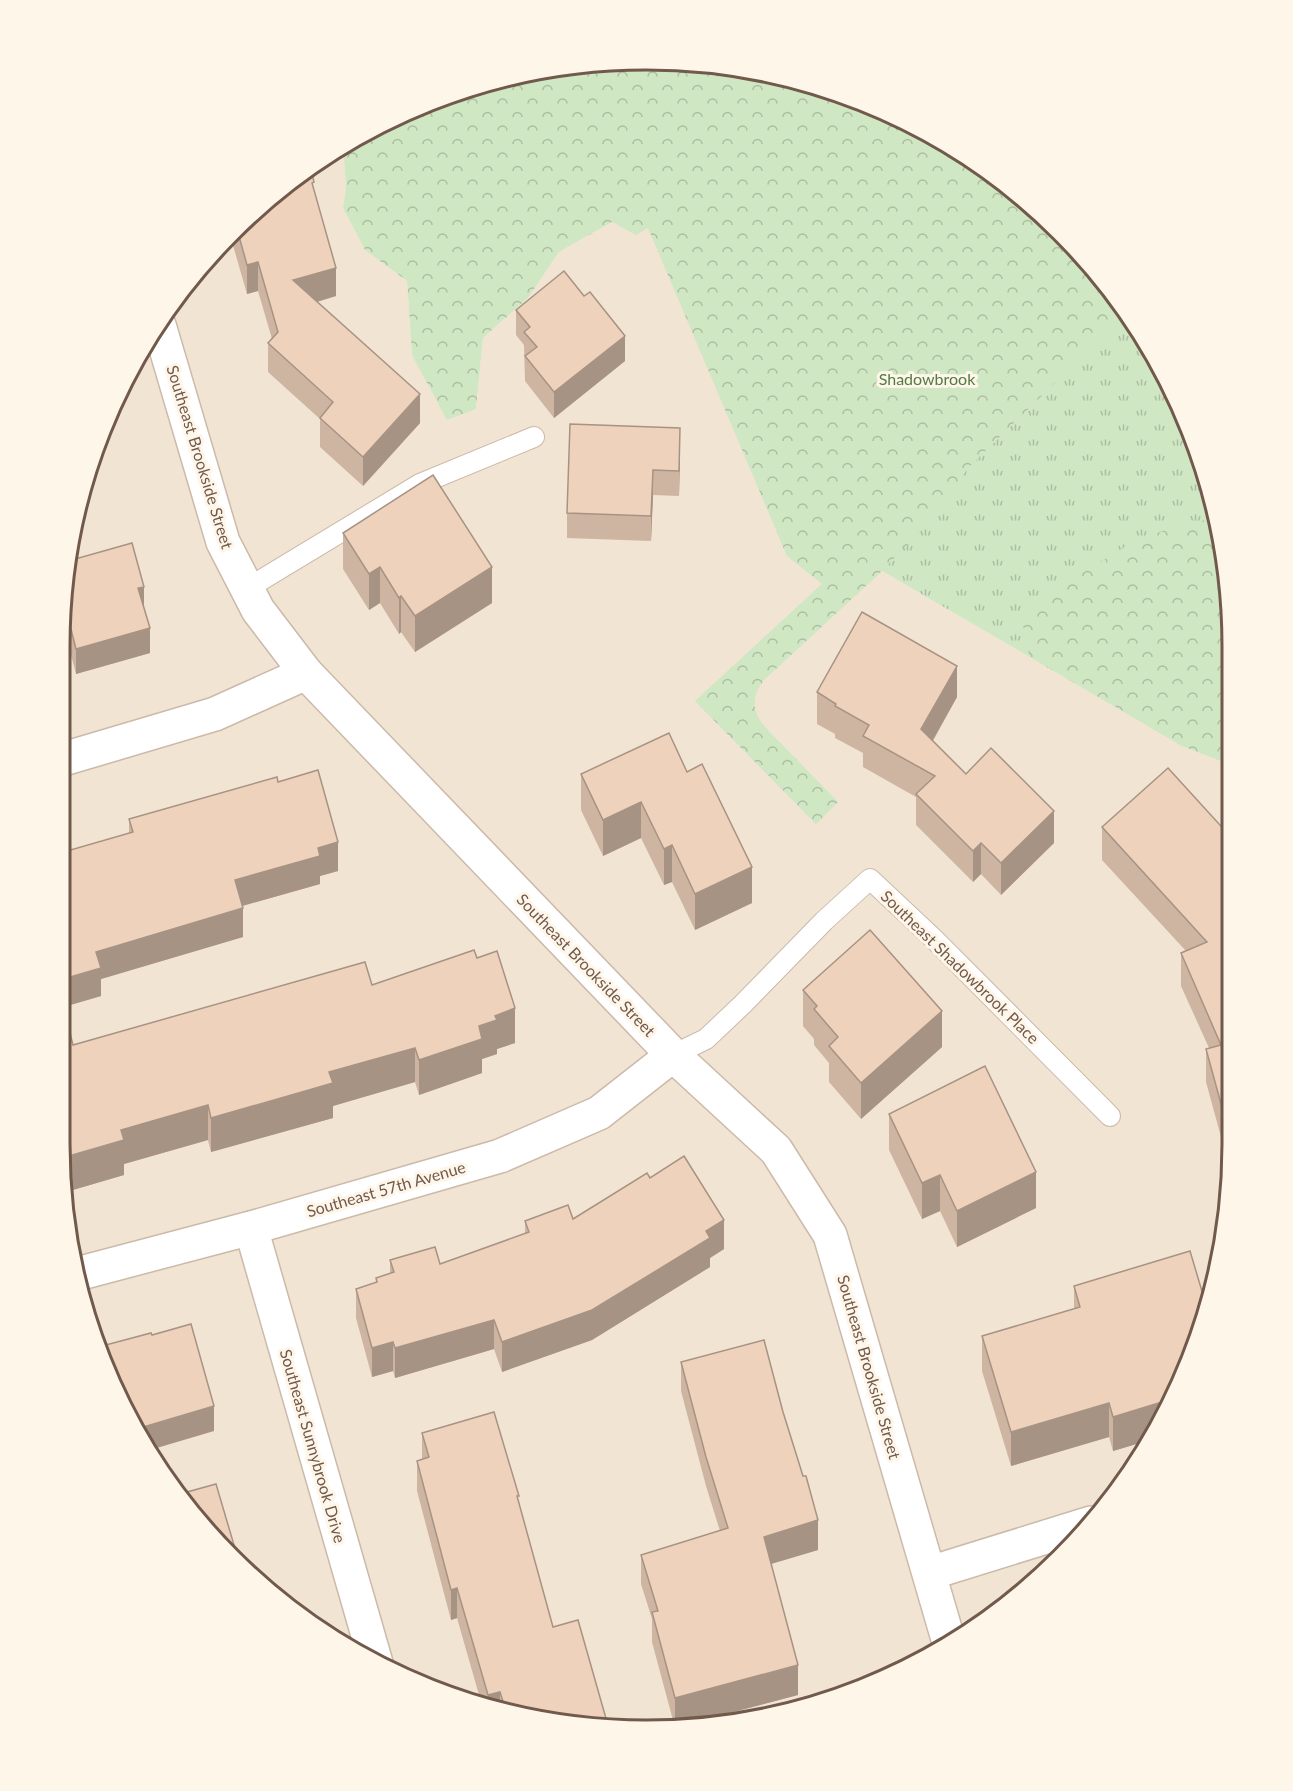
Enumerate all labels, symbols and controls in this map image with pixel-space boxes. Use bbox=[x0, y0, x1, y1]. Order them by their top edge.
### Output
street label: Southeast Brookside Street bbox=[164, 363, 238, 551]
park label: Shadowbrook bbox=[879, 369, 976, 388]
street label: Southeast Shadowbrook Place bbox=[877, 886, 1043, 1047]
street label: Southeast Brookside Street bbox=[513, 889, 660, 1040]
street label: Southeast 57th Avenue bbox=[304, 1157, 467, 1220]
street label: Southeast Brookside Street bbox=[834, 1273, 905, 1461]
street label: Southeast Sunnybrook Drive bbox=[277, 1347, 350, 1545]

